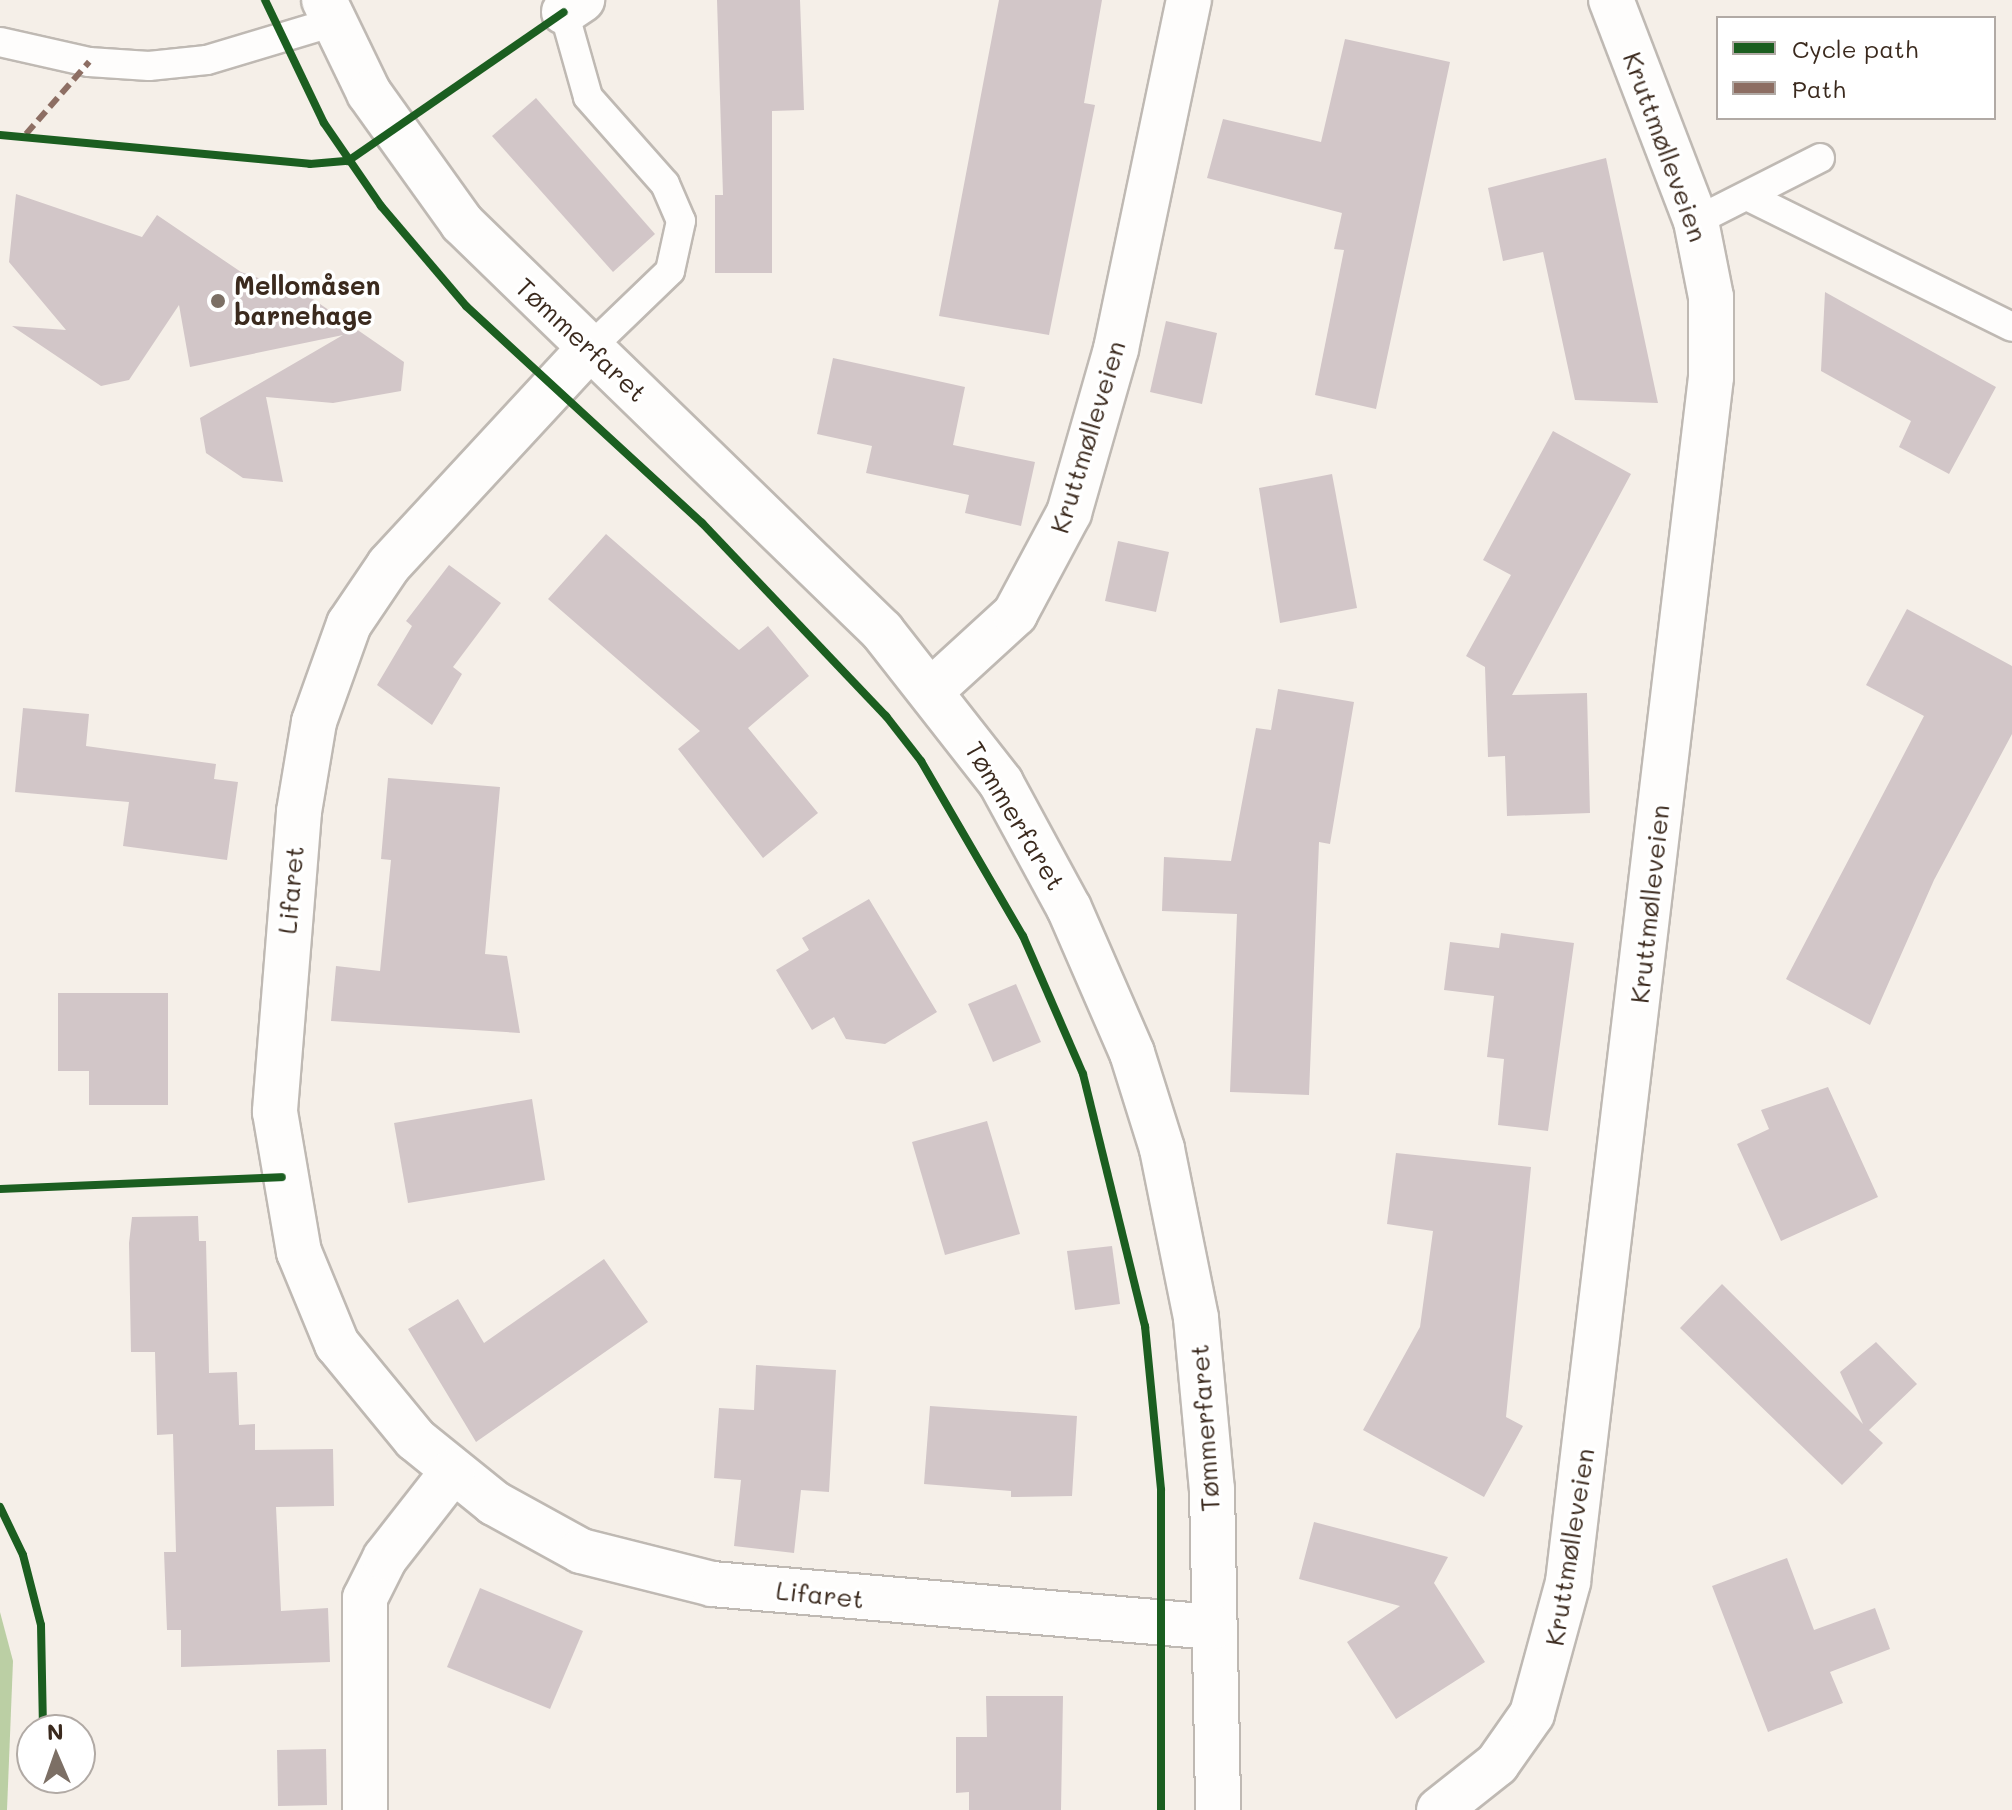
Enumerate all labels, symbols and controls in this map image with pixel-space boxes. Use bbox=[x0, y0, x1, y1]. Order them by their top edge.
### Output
legend bbox=[1716, 16, 1996, 120]
text: Cycle path bbox=[1792, 33, 1918, 64]
street label: Kruttmølleveien bbox=[1616, 48, 1714, 246]
text: Path bbox=[1792, 73, 1846, 104]
place label: Mellomåsen barnehage bbox=[234, 270, 380, 332]
street label: Tømmerfaret bbox=[509, 271, 653, 409]
marker: Mellomåsen barnehage bbox=[209, 292, 227, 310]
street label: Kruttmølleveien bbox=[1044, 337, 1132, 537]
street label: Tømmerfaret bbox=[958, 736, 1072, 896]
street label: Kruttmølleveien bbox=[1624, 803, 1676, 1005]
street label: Lifaret bbox=[272, 845, 310, 935]
street label: Tømmerfaret bbox=[1184, 1343, 1226, 1513]
street label: Kruttmølleveien bbox=[1539, 1446, 1601, 1648]
street label: Lifaret bbox=[774, 1575, 866, 1615]
north arrow bbox=[16, 1714, 96, 1794]
text: N bbox=[46, 1717, 64, 1746]

